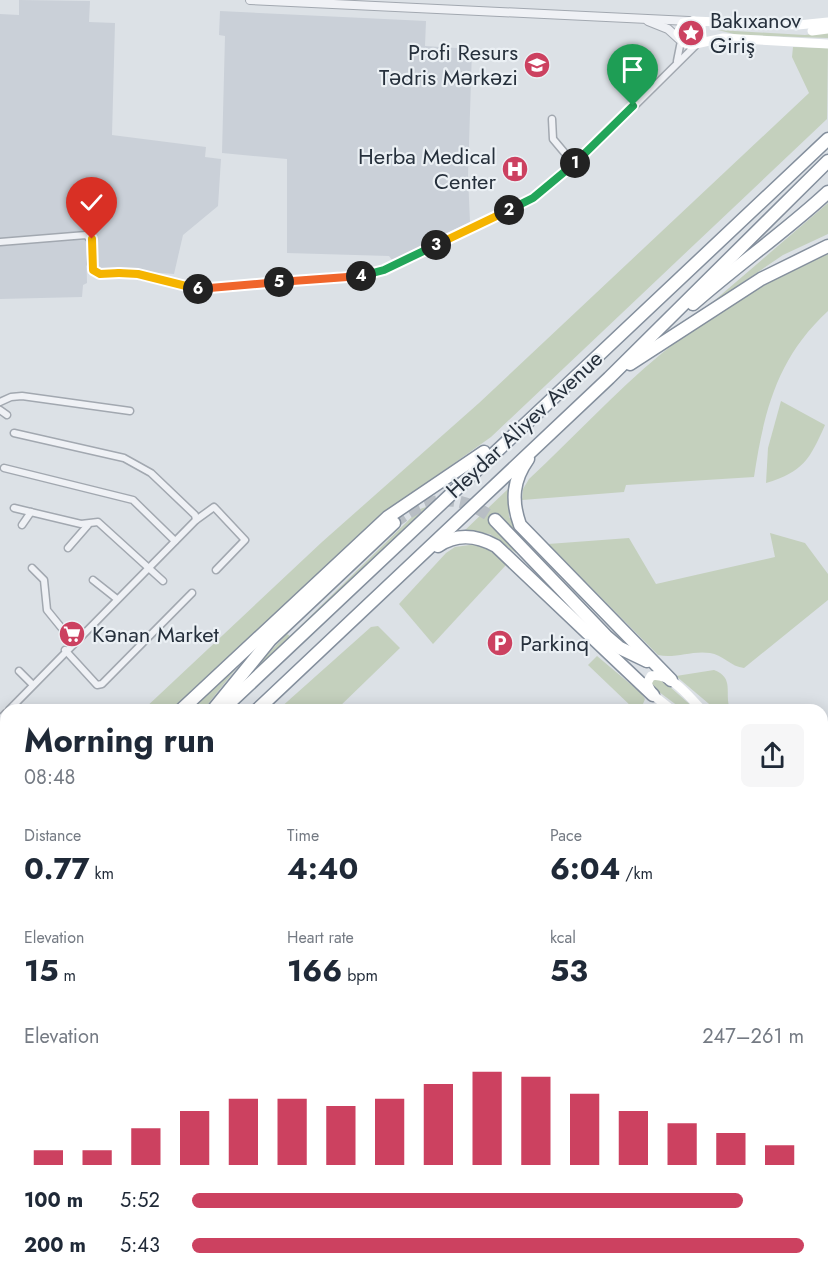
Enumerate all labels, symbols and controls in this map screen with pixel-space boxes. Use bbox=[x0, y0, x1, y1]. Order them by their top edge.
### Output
place label: Bakıxanov Giriş bbox=[710, 4, 801, 61]
place icon: Bakıxanov Giriş bbox=[676, 18, 706, 48]
place label: Profi Resurs Tədris Mərkəzi bbox=[379, 36, 518, 93]
pin bbox=[607, 44, 658, 106]
school or university icon: Profi Resurs Tədris Mərkəzi bbox=[522, 50, 552, 80]
icon: arrive bbox=[616, 53, 649, 86]
place label: Herba Medical Center bbox=[358, 140, 496, 197]
pin: 1 bbox=[560, 148, 590, 178]
text: 1 bbox=[571, 151, 579, 174]
hospital icon: Herba Medical Center bbox=[500, 154, 530, 184]
pin bbox=[66, 177, 117, 239]
icon: check bbox=[75, 186, 108, 219]
pin: 2 bbox=[494, 195, 524, 225]
text: 2 bbox=[504, 198, 514, 221]
pin: 3 bbox=[421, 230, 451, 260]
text: 3 bbox=[431, 233, 441, 256]
pin: 4 bbox=[346, 261, 376, 291]
text: 4 bbox=[355, 264, 367, 287]
pin: 5 bbox=[264, 267, 294, 297]
text: 5 bbox=[274, 270, 284, 293]
pin: 6 bbox=[183, 274, 213, 304]
text: 6 bbox=[193, 277, 203, 300]
street label: Heydar Aliyev Avenue bbox=[438, 343, 610, 505]
place label: Kənan Market bbox=[92, 618, 220, 650]
supermarket icon: Kənan Market bbox=[57, 619, 87, 649]
place label: Parkinq bbox=[520, 627, 589, 659]
parking icon: Parkinq bbox=[485, 628, 515, 658]
text: Morning run bbox=[24, 717, 215, 764]
button: share bbox=[741, 724, 804, 787]
text: 08:48 bbox=[24, 763, 76, 792]
text: Distance bbox=[24, 824, 81, 847]
text: Time bbox=[287, 824, 319, 847]
text: Pace bbox=[550, 824, 582, 847]
text: 0.77 bbox=[24, 847, 90, 890]
text: 4:40 bbox=[287, 847, 358, 890]
text: 6:04 bbox=[550, 847, 621, 890]
text: km bbox=[90, 862, 114, 885]
text: /km bbox=[621, 862, 653, 885]
text: Elevation bbox=[24, 926, 84, 949]
text: Heart rate bbox=[287, 926, 354, 949]
text: kcal bbox=[550, 926, 576, 949]
text: 15 bbox=[24, 949, 59, 992]
text: 166 bbox=[287, 949, 342, 992]
text: 53 bbox=[550, 949, 588, 992]
text: m bbox=[59, 964, 76, 987]
text: bpm bbox=[342, 964, 378, 987]
text: Elevation bbox=[24, 1022, 99, 1051]
text: 247–261 m bbox=[702, 1022, 804, 1051]
text: 100 m bbox=[24, 1186, 83, 1215]
text: 5:52 bbox=[120, 1186, 160, 1215]
text: 200 m bbox=[24, 1231, 86, 1260]
text: 5:43 bbox=[120, 1231, 160, 1260]

